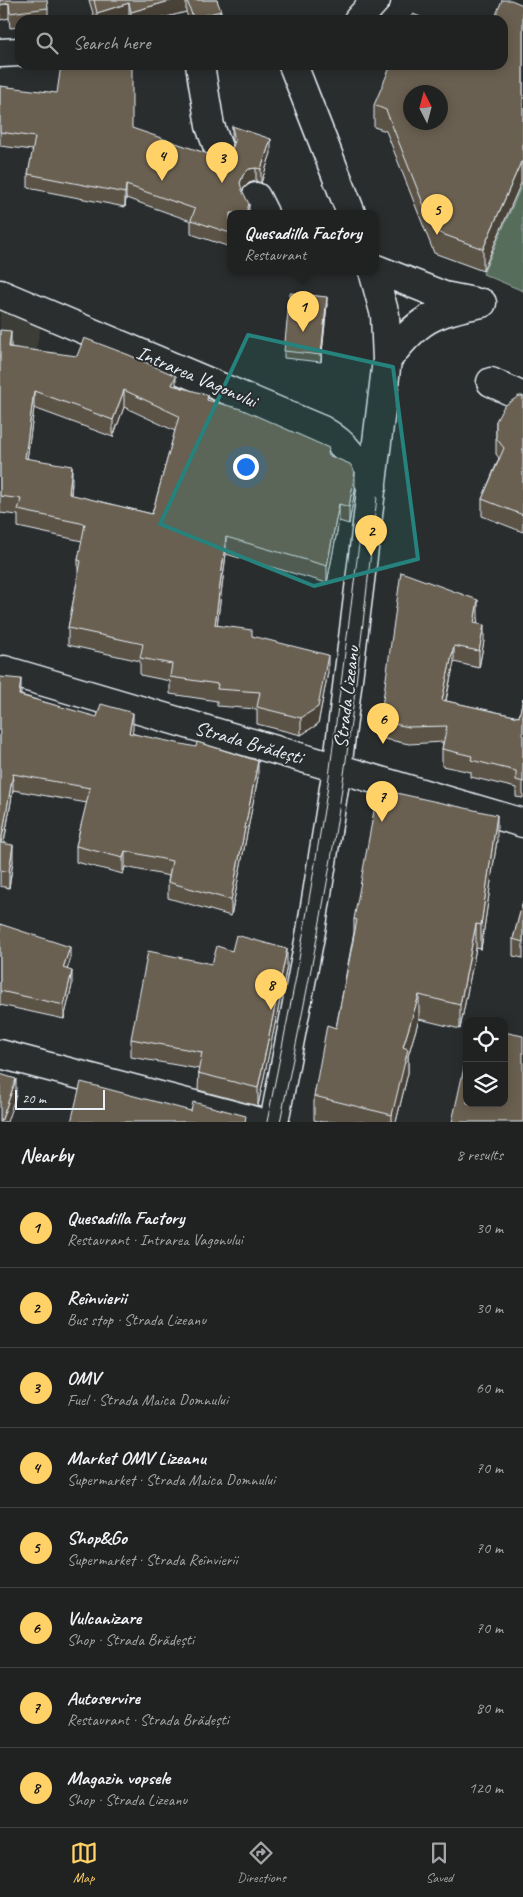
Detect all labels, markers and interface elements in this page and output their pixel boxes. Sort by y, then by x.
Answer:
search box [15,15,508,70]
icon: search [33,29,61,57]
text: Search here [73,31,150,55]
north arrow [403,85,448,130]
pin: 4 [146,140,178,181]
pin: 3 [206,142,238,183]
pin: 5 [421,194,453,235]
popup [227,210,379,275]
text: Quesadilla Factory [244,221,362,245]
text: Restaurant [244,245,306,265]
pin: 1 [287,291,319,332]
street label: Intrarea Vagonului [133,340,263,414]
your location [233,454,259,480]
pin: 2 [355,515,387,556]
street label: Strada Lizeanu [328,643,365,750]
pin: 6 [367,703,399,744]
street label: Strada Brădești [192,715,308,770]
pin: 7 [366,781,398,822]
pin: 8 [255,969,287,1010]
map controls [463,1017,508,1107]
button: locate [463,1017,508,1062]
button: layers [463,1062,508,1107]
scale bar [15,1087,105,1110]
text: 20 m [22,1090,46,1107]
text: Nearby [20,1142,73,1168]
text: 8 results [456,1145,503,1165]
text: Quesadilla Factory [67,1206,184,1230]
text: 1 [32,1218,40,1238]
text: 30 m [476,1218,503,1238]
text: Restaurant · Intrarea Vagonului [67,1230,243,1250]
text: Reînvierii [67,1286,126,1310]
text: 2 [32,1298,40,1318]
text: 30 m [476,1298,503,1318]
text: Bus stop · Strada Lizeanu [67,1310,206,1330]
text: OMV [67,1366,100,1390]
text: 3 [32,1378,40,1398]
text: 60 m [476,1378,503,1398]
text: Fuel · Strada Maica Domnului [67,1390,228,1410]
text: Market OMV Lizeanu [67,1446,206,1470]
text: 4 [32,1458,40,1478]
text: 70 m [476,1458,503,1478]
text: Supermarket · Strada Maica Domnului [67,1470,275,1490]
text: Shop&Go [67,1526,127,1550]
text: 5 [33,1538,39,1558]
text: 70 m [476,1538,503,1558]
text: Supermarket · Strada Reînvierii [67,1550,238,1570]
text: Vulcanizare [67,1606,141,1630]
text: 6 [32,1618,40,1638]
text: 70 m [476,1618,503,1638]
text: Shop · Strada Brădești [67,1630,194,1650]
text: Autoservire [67,1686,140,1710]
text: 7 [32,1698,40,1718]
text: 80 m [476,1698,503,1718]
text: Restaurant · Strada Brădești [67,1710,229,1730]
text: Magazin vopsele [67,1766,170,1790]
text: 8 [32,1778,40,1798]
text: 120 m [469,1778,503,1798]
text: Shop · Strada Lizeanu [67,1790,187,1810]
tab: Map [70,1839,98,1886]
tab: Directions [237,1839,286,1886]
tab: Saved [425,1839,453,1886]

